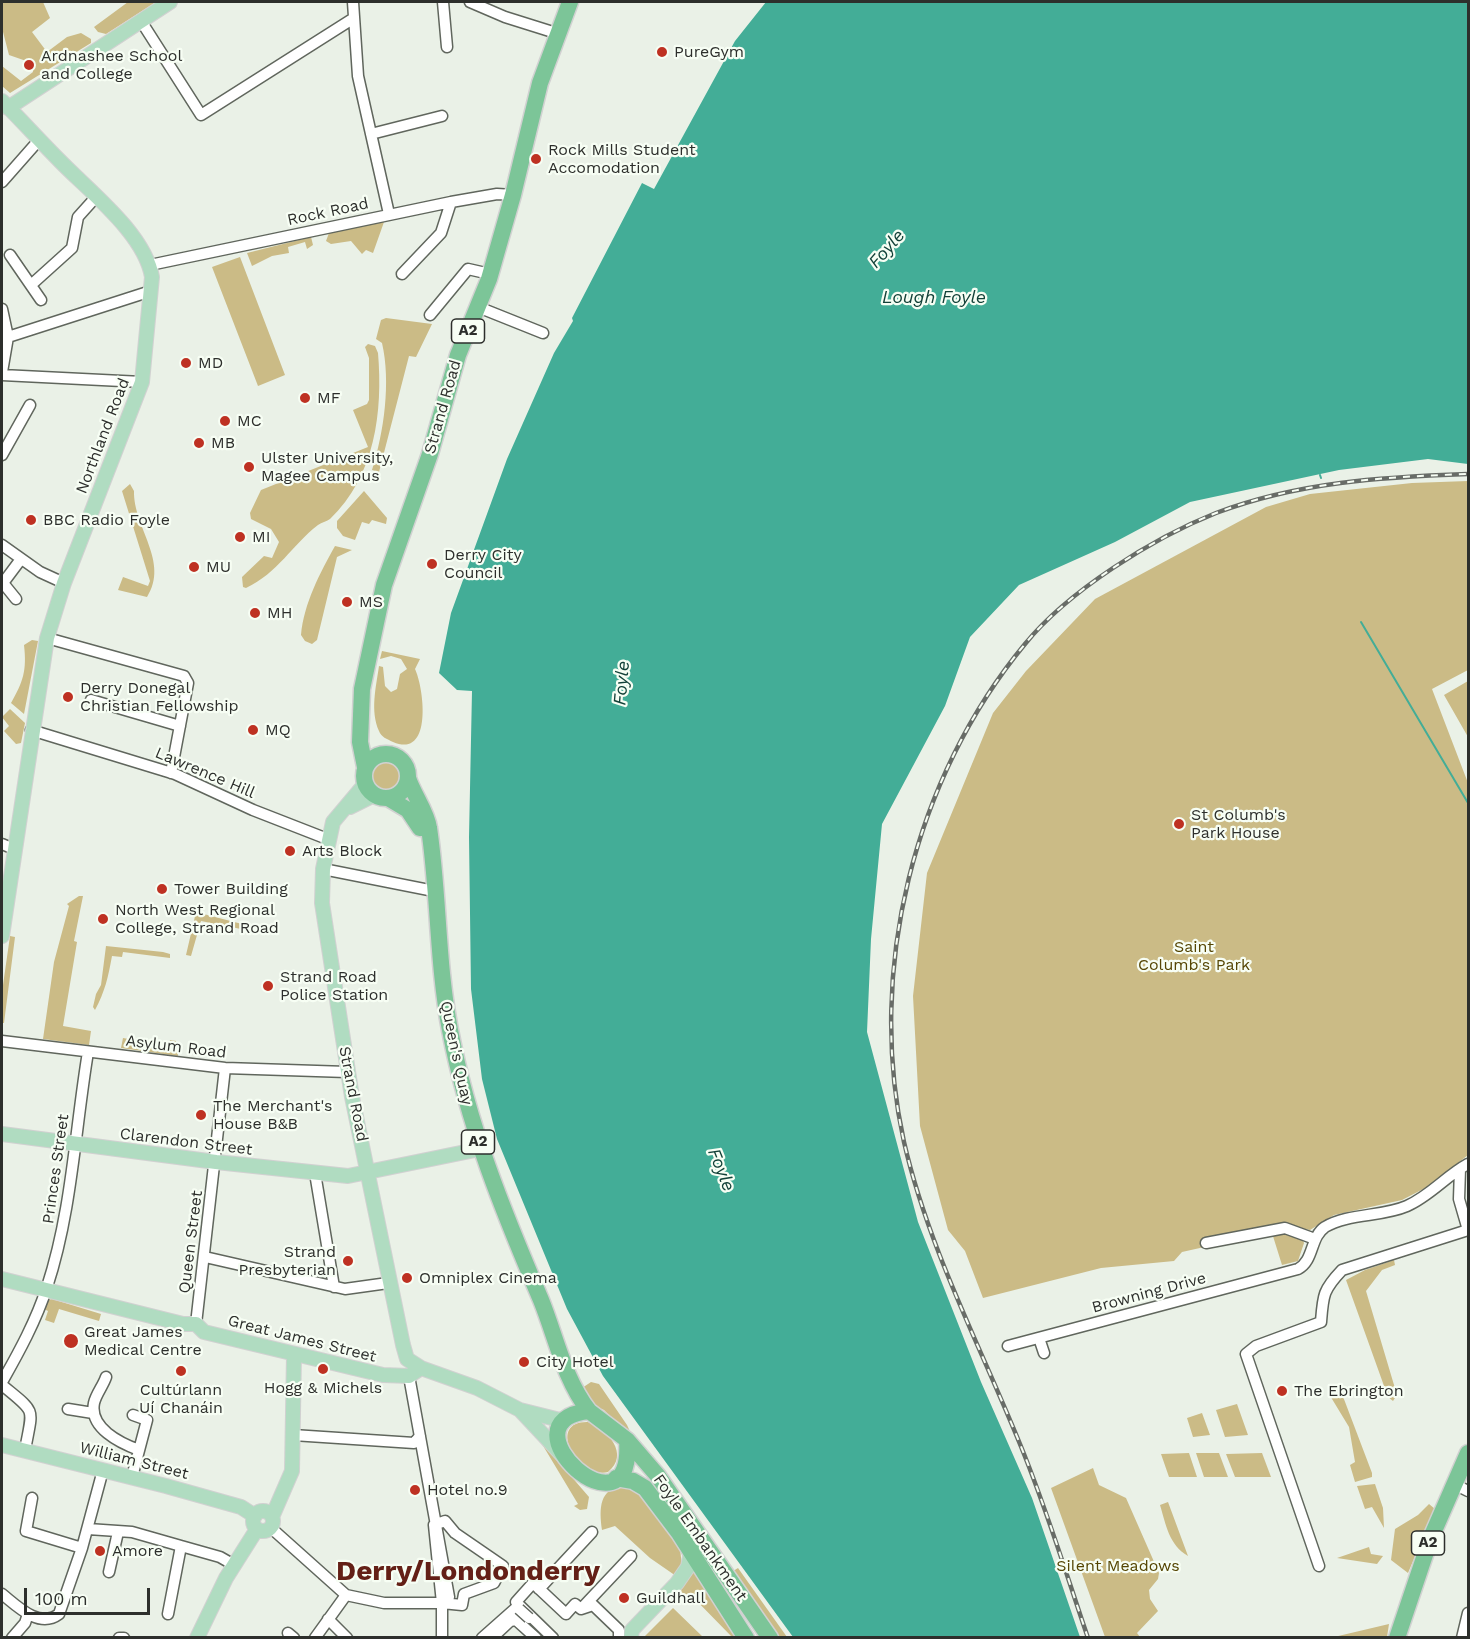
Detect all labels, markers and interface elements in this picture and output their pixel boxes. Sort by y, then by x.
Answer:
place label: PureGym [674,42,744,62]
marker: PureGym [655,45,669,59]
place label: Ardnashee School and College [41,46,182,84]
marker: Ardnashee School and College [22,58,36,72]
place label: Rock Mills Student Accomodation [548,140,696,178]
marker: Rock Mills Student Accomodation [529,152,543,166]
street label: Rock Road [286,194,370,230]
water label: Foyle [864,225,910,273]
water label: Lough Foyle [882,287,986,309]
road number: A2 [452,319,484,343]
place label: MD [198,353,223,373]
marker: MD [179,356,193,370]
street label: Strand Road [420,358,466,456]
street label: Northland Road [72,375,134,497]
place label: MF [317,388,340,408]
marker: MF [298,391,312,405]
place label: MC [237,411,262,431]
marker: MC [218,414,232,428]
place label: MB [211,433,235,453]
marker: MB [192,436,206,450]
place label: Ulster University, Magee Campus [261,448,393,486]
marker: Ulster University, Magee Campus [242,460,256,474]
place label: BBC Radio Foyle [43,510,170,530]
marker: BBC Radio Foyle [24,513,38,527]
place label: MI [252,527,270,547]
marker: MI [233,530,247,544]
place label: Derry City Council [444,545,522,583]
place label: MU [206,557,231,577]
marker: Derry City Council [425,557,439,571]
marker: MU [187,560,201,574]
place label: MS [359,592,383,612]
marker: MS [340,595,354,609]
place label: MH [267,603,292,623]
marker: MH [248,606,262,620]
water label: Foyle [609,660,635,706]
place label: Derry Donegal Christian Fellowship [80,678,239,716]
marker: Derry Donegal Christian Fellowship [61,690,75,704]
place label: MQ [265,720,291,740]
marker: MQ [246,723,260,737]
street label: Lawrence Hill [152,743,258,803]
place label: St Columb's Park House [1191,805,1286,843]
marker: St Columb's Park House [1172,817,1186,831]
place label: Arts Block [302,841,382,861]
marker: Arts Block [283,844,297,858]
place label: Tower Building [174,879,288,899]
marker: Tower Building [155,882,169,896]
place label: North West Regional College, Strand Road [115,900,279,938]
marker: North West Regional College, Strand Road [96,912,110,926]
park label: Saint Columb's Park [1138,937,1250,975]
place label: Strand Road Police Station [280,967,388,1005]
marker: Strand Road Police Station [261,979,275,993]
street label: Queen's Quay [436,999,476,1107]
street label: Asylum Road [125,1031,227,1063]
street label: Strand Road [334,1045,372,1143]
place label: The Merchant's House B&B [213,1096,332,1134]
marker: The Merchant's House B&B [194,1108,208,1122]
street label: Princes Street [39,1113,73,1225]
street label: Clarendon Street [119,1124,253,1160]
road number: A2 [462,1130,494,1154]
water label: Foyle [703,1145,739,1195]
street label: Queen Street [175,1189,207,1295]
place label: Strand Presbyterian [239,1242,336,1280]
marker: Strand Presbyterian [341,1254,355,1268]
place label: Omniplex Cinema [419,1268,557,1288]
street label: Browning Drive [1090,1269,1208,1317]
marker: Omniplex Cinema [400,1271,414,1285]
street label: Great James Street [226,1311,378,1367]
place label: Great James Medical Centre [84,1322,202,1360]
marker: Great James Medical Centre [62,1332,80,1350]
place label: City Hotel [536,1352,614,1372]
marker: City Hotel [517,1355,531,1369]
marker: Hogg & Michels [316,1362,330,1376]
marker: Cultúrlann Uí Chanáin [174,1364,188,1378]
place label: Hogg & Michels [264,1378,382,1398]
place label: Cultúrlann Uí Chanáin [139,1380,223,1418]
place label: The Ebrington [1294,1381,1404,1401]
marker: The Ebrington [1275,1384,1289,1398]
street label: William Street [78,1438,190,1484]
street label: Foyle Embankment [649,1471,751,1605]
place label: Hotel no.9 [427,1480,508,1500]
marker: Hotel no.9 [408,1483,422,1497]
road number: A2 [1412,1531,1444,1555]
place label: Amore [112,1541,163,1561]
marker: Amore [93,1544,107,1558]
district label: Derry/Londonderry [336,1555,600,1589]
park label: Silent Meadows [1056,1556,1180,1576]
scale bar [27,1576,153,1614]
text: 100 m [35,1588,88,1609]
place label: Guildhall [636,1588,705,1608]
marker: Guildhall [617,1591,631,1605]

